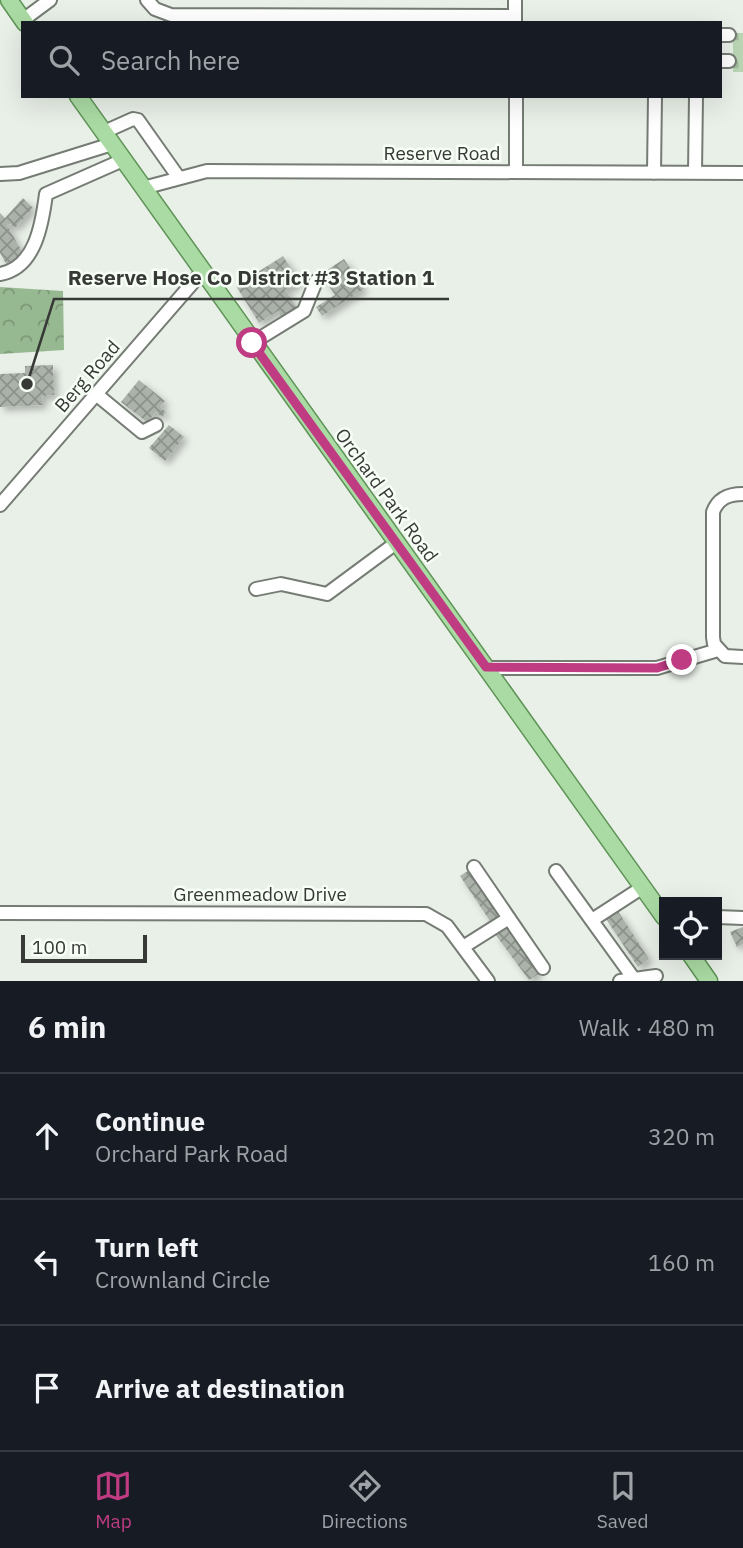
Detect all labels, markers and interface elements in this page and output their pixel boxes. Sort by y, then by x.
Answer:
search box [21,21,722,98]
icon: search [45,41,83,79]
text: Search here [101,43,240,77]
street label: Reserve Road [384,141,500,165]
callout: Reserve Hose Co District #3 Station 1 [54,257,449,299]
text: Reserve Hose Co District #3 Station 1 [68,263,435,291]
route start [236,327,267,358]
street label: Berg Road [49,335,125,417]
street label: Orchard Park Road [330,423,444,567]
route end [666,644,697,675]
street label: Greenmeadow Drive [173,882,347,906]
map controls [659,897,722,960]
button: locate [659,897,722,960]
scale bar [21,932,147,964]
text: 100 m [32,935,87,959]
text: 6 min [28,1007,106,1046]
text: Walk · 480 m [579,1012,715,1042]
text: Continue [95,1104,205,1138]
icon: ahead [28,1117,66,1155]
text: 320 m [648,1121,715,1151]
text: Orchard Park Road [95,1138,288,1168]
text: Turn left [95,1230,198,1264]
icon: left [28,1243,66,1281]
text: 160 m [648,1247,715,1277]
text: Crownland Circle [95,1264,270,1294]
icon: arrive [28,1369,66,1407]
text: Arrive at destination [95,1371,345,1405]
tab: Map [94,1467,132,1533]
tab: Directions [321,1467,408,1533]
tab: Saved [597,1467,649,1533]

